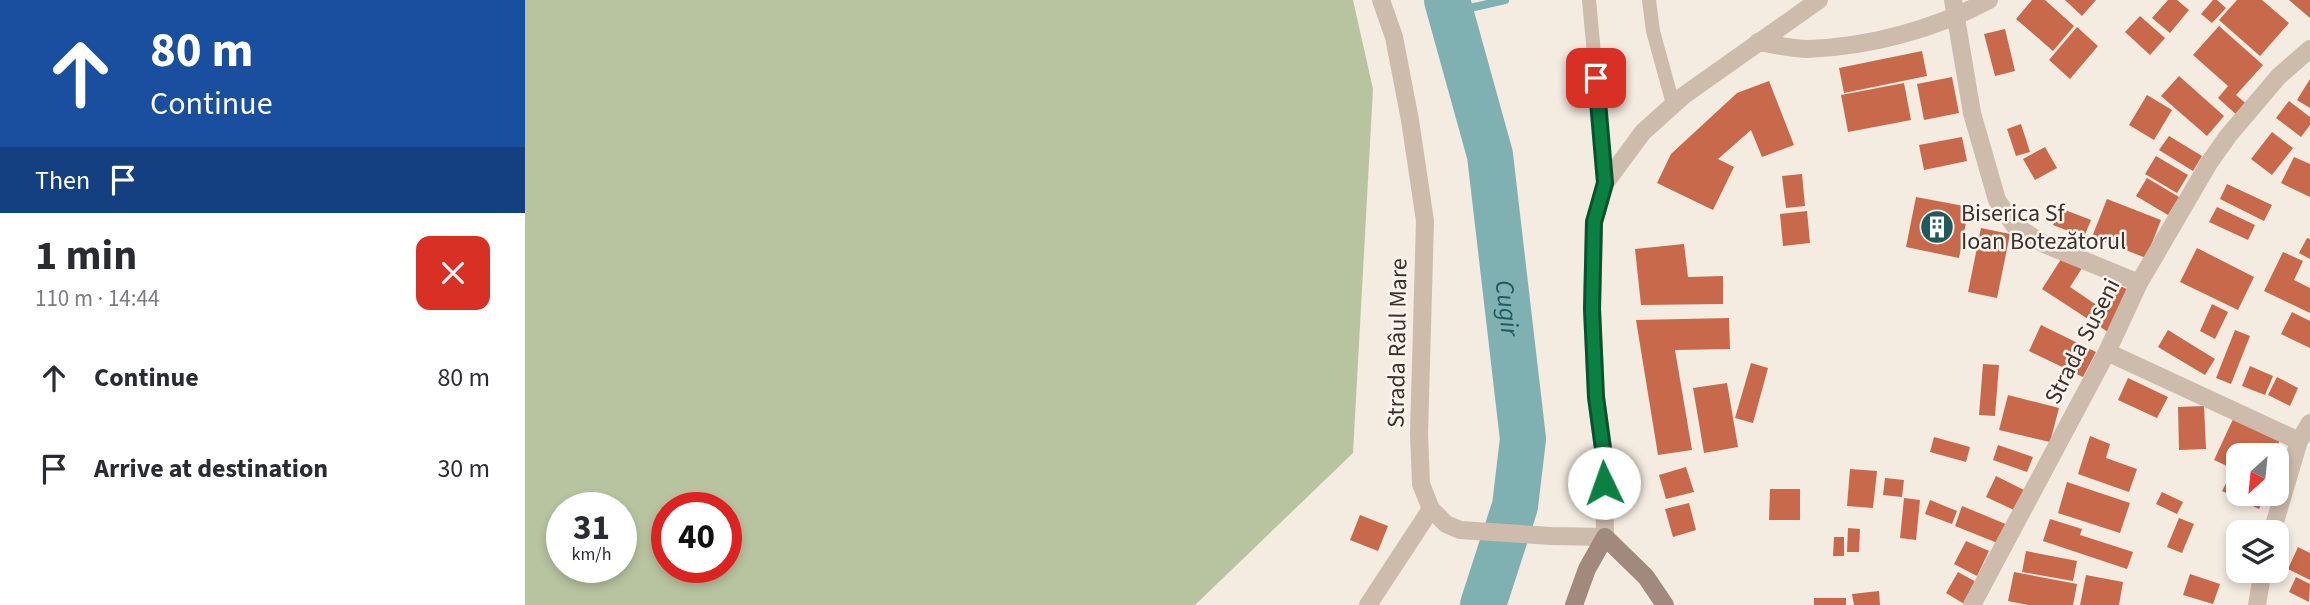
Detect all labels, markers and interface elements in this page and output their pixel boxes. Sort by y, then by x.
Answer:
text: 80 m [150,16,254,86]
icon: ahead [35,28,126,119]
pin [1566,48,1626,108]
icon: arrive [1577,59,1615,97]
text: Continue [150,81,273,127]
icon: arrive [104,161,142,199]
text: Then [35,162,90,199]
place label: Biserica Sf Ioan Botezătorul [1961,196,2126,259]
building icon: Biserica Sf Ioan Botezătorul [1918,208,1956,246]
text: 1 min [35,226,137,286]
button: close [416,236,490,310]
street label: Strada Râul Mare [1379,258,1416,428]
street label: Strada Suseni [2036,272,2129,410]
water label: Cugir [1486,278,1529,339]
text: 110 m · 14:44 [35,282,159,315]
icon: ahead [35,359,73,397]
text: Continue [94,359,199,396]
text: 80 m [437,359,490,396]
north arrow [2226,443,2289,506]
map controls [2226,443,2289,583]
position arrow [1567,446,1641,520]
icon: arrive [35,450,73,488]
text: Arrive at destination [94,450,328,487]
text: 30 m [437,450,490,487]
speed limit sign: 40 [651,492,742,583]
text: 31 [573,503,610,553]
button: layers [2226,520,2289,583]
text: km/h [572,542,611,567]

